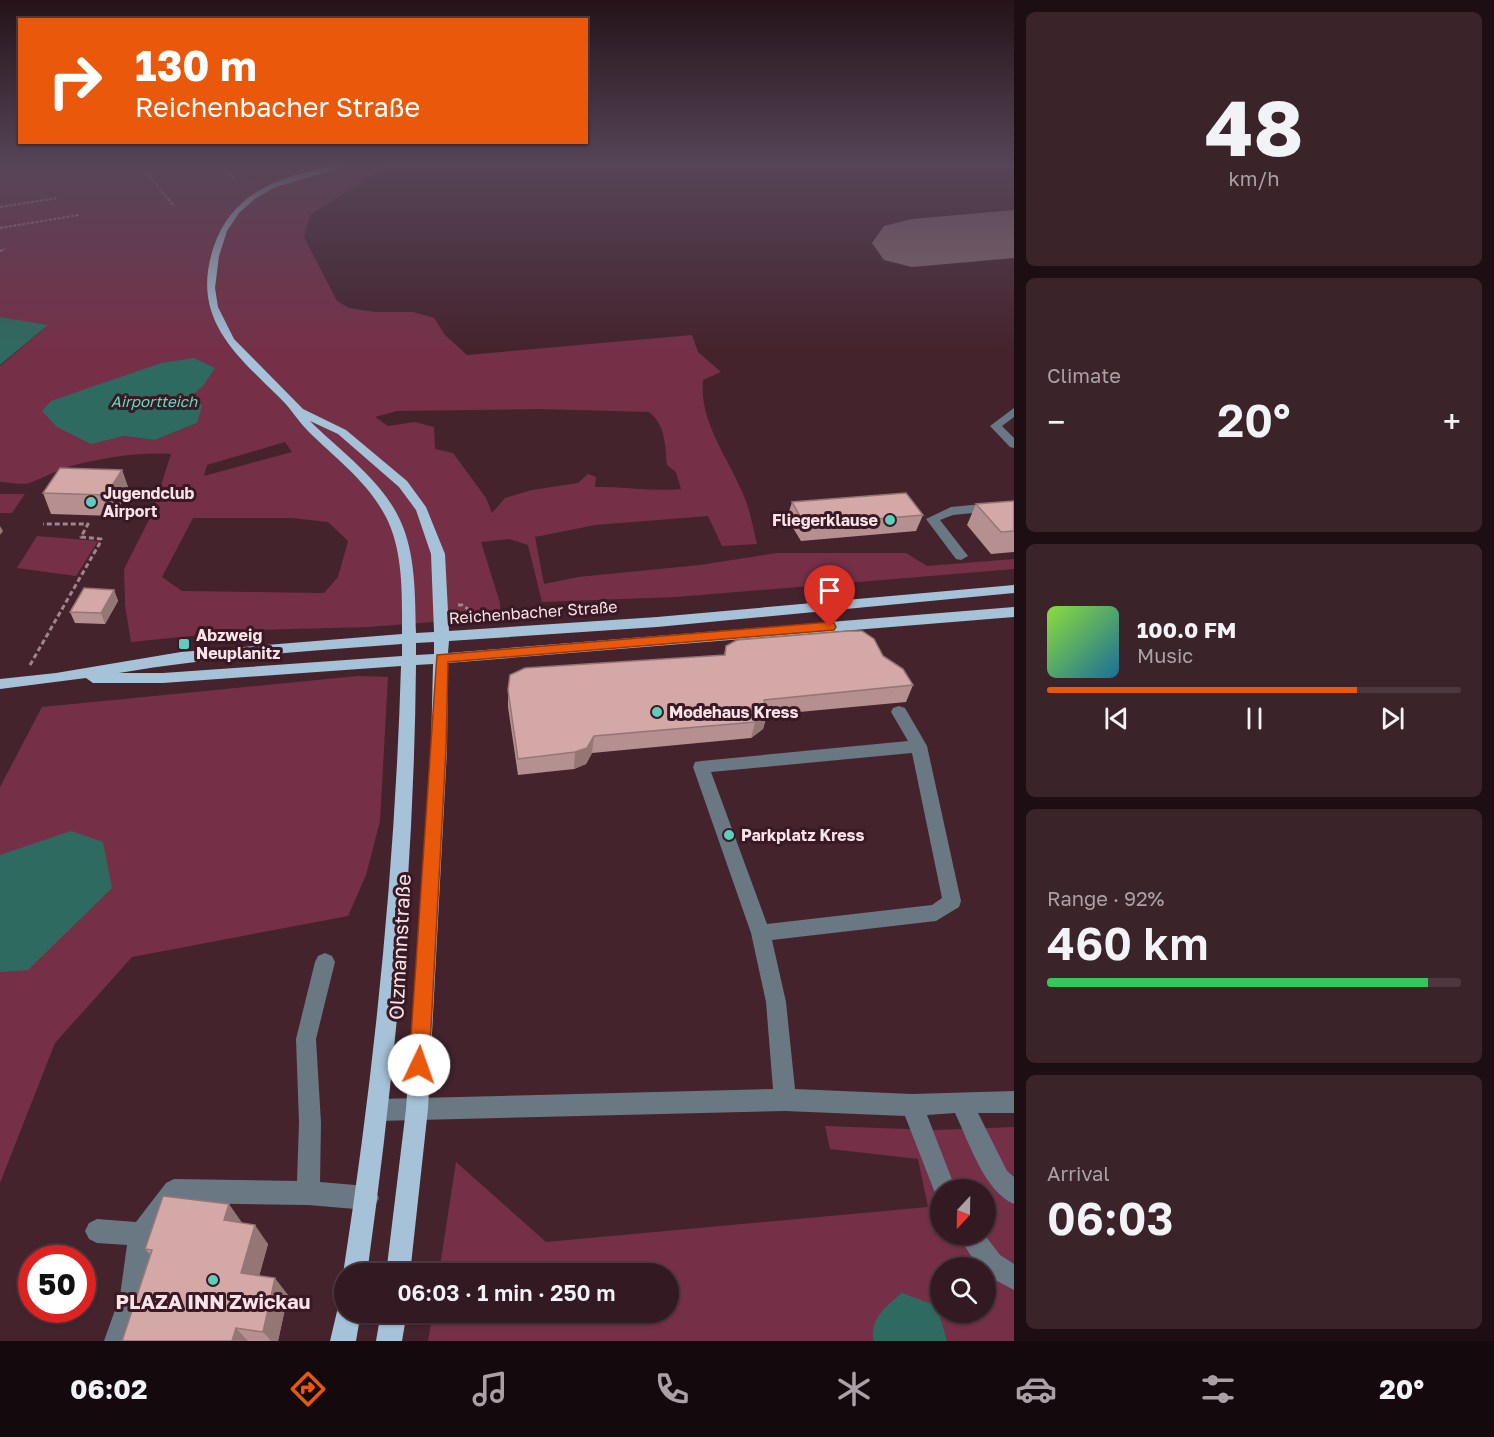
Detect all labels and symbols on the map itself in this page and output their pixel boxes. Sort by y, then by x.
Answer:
water label: Airportteich [111,392,198,410]
place label: Jugendclub Airport [103,483,195,521]
marker: Jugendclub Airport [84,495,98,509]
place label: Fliegerklause [772,510,878,530]
marker: Fliegerklause [883,513,897,527]
pin [804,565,855,627]
street label: Reichenbacher Straße [448,596,618,628]
place label: Abzweig Neuplanitz [196,625,280,663]
marker: Abzweig Neuplanitz [177,637,191,651]
place label: Modehaus Kress [669,702,799,722]
marker: Modehaus Kress [650,705,664,719]
place label: Parkplatz Kress [741,825,865,845]
marker: Parkplatz Kress [722,828,736,842]
street label: Olzmannstraße [383,873,415,1020]
position arrow [387,1033,451,1097]
north arrow [930,1179,996,1245]
speed limit sign: 50 [18,1245,96,1323]
marker: PLAZA INN Zwickau [206,1273,220,1287]
place label: PLAZA INN Zwickau [116,1289,310,1313]

